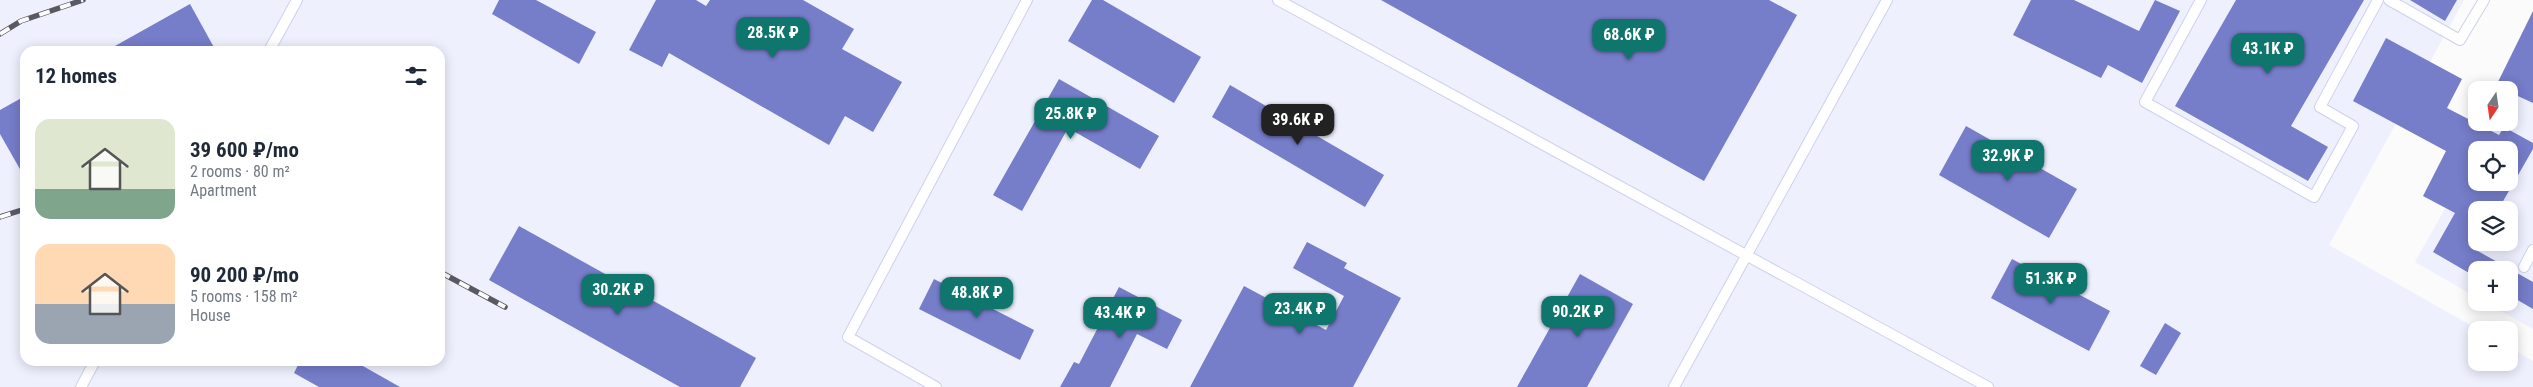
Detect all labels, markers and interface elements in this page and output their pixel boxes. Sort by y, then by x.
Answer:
pin: 28.5K ₽ [727,17,819,59]
pin: 68.6K ₽ [1583,18,1675,61]
text: 28.5K ₽ [747,23,799,42]
text: 68.6K ₽ [1603,25,1655,44]
pin: 43.1K ₽ [2222,32,2314,75]
text: 43.1K ₽ [2242,39,2294,58]
icon: filters [402,62,430,90]
text: 12 homes [35,64,117,88]
north arrow [2468,81,2518,131]
map controls [2468,81,2518,371]
pin: 25.8K ₽ [1025,98,1117,140]
text: 25.8K ₽ [1045,104,1097,123]
pin: 39.6K ₽ [1252,104,1344,146]
text: 39.6K ₽ [1272,110,1324,129]
text: 39 600 ₽/mo [190,138,299,162]
icon: home [75,139,135,199]
pin: 32.9K ₽ [1962,140,2054,182]
button: locate [2468,141,2518,191]
text: 32.9K ₽ [1982,146,2034,165]
text: 2 rooms · 80 m² [190,162,290,181]
text: Apartment [190,181,257,200]
button: layers [2468,201,2518,251]
button: + [2468,261,2518,311]
pin: 51.3K ₽ [2005,262,2097,305]
text: 90 200 ₽/mo [190,263,299,287]
icon: home [75,264,135,324]
text: 51.3K ₽ [2025,269,2077,288]
pin: 30.2K ₽ [572,274,664,316]
pin: 48.8K ₽ [931,276,1023,319]
text: 30.2K ₽ [592,280,644,299]
text: 48.8K ₽ [951,283,1003,302]
text: 5 rooms · 158 m² [190,287,298,306]
pin: 23.4K ₽ [1254,292,1346,335]
pin: 43.4K ₽ [1074,296,1166,339]
pin: 90.2K ₽ [1532,296,1624,338]
text: 23.4K ₽ [1274,299,1326,318]
text: 90.2K ₽ [1552,302,1604,321]
text: 43.4K ₽ [1094,303,1146,322]
text: House [190,306,230,325]
button: − [2468,321,2518,371]

